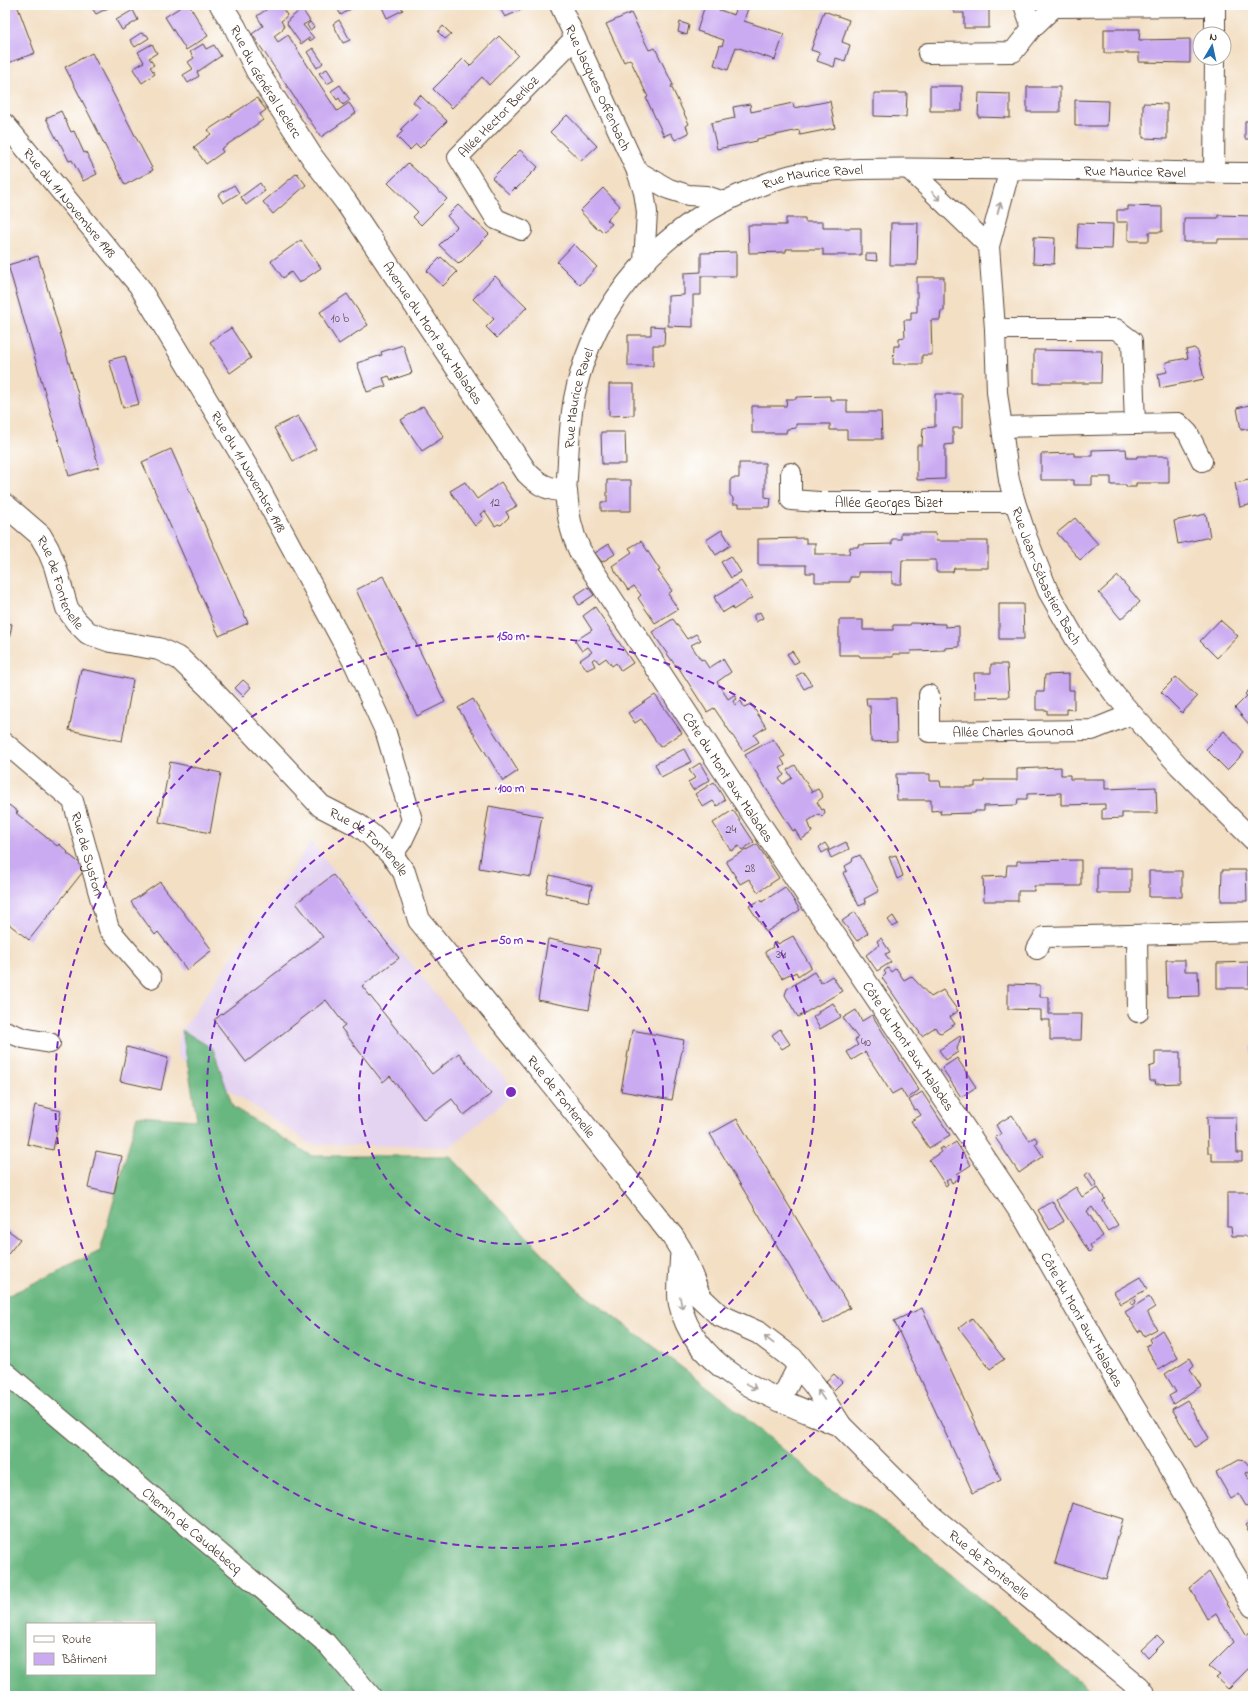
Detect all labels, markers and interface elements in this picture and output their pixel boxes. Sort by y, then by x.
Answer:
street label: Rue du Général Leclerc [224,22,307,144]
street label: Rue Jacques Offenbach [559,22,635,155]
north arrow [1192,26,1232,66]
text: N [1208,29,1218,46]
street label: Allée Hector Berlioz [454,71,545,163]
street label: Rue du 11 Novembre 1918 [17,144,121,263]
street label: Rue Maurice Ravel [759,160,863,196]
street label: Rue Maurice Ravel [1084,161,1186,184]
one-way arrow [931,192,941,201]
one-way arrow [996,202,1004,215]
street label: Avenue du Mont aux Malades [377,258,488,409]
house number: 10 b [331,310,350,328]
street label: Rue Maurice Ravel [560,345,600,449]
street label: Rue du 11 Novembre 1918 [205,408,291,537]
street label: Allée Georges Bizet [835,493,943,515]
house number: 12 [490,494,500,512]
street label: Rue Jean-Sébastien Bach [1005,504,1086,649]
street label: Rue de Fontenelle [30,532,89,636]
text: 150 m [497,628,526,646]
street label: Côte du Mont aux Malades [676,708,778,847]
street label: Allée Charles Gounod [952,721,1074,744]
text: 100 m [498,780,525,798]
street label: Rue de Fontenelle [325,803,414,879]
street label: Rue de Syston [65,810,108,898]
house number: 24 [726,821,737,839]
house number: 28 [745,860,756,878]
text: 50 m [499,932,524,950]
house number: 34 [776,946,786,964]
street label: Côte du Mont aux Malades [856,978,959,1116]
house number: 40 [861,1034,871,1052]
street label: Rue de Fontenelle [521,1051,600,1144]
centre of rings [504,1085,518,1099]
street label: Côte du Mont aux Malades [1034,1249,1128,1392]
one-way arrow [677,1296,685,1309]
one-way arrow [763,1336,774,1345]
one-way arrow [745,1383,757,1390]
one-way arrow [816,1389,824,1401]
street label: Chemin de Caudebecq [137,1483,246,1580]
street label: Rue de Fontenelle [943,1526,1035,1606]
legend [26,1623,156,1675]
text: Route [62,1631,92,1649]
text: Bâtiment [61,1651,107,1669]

